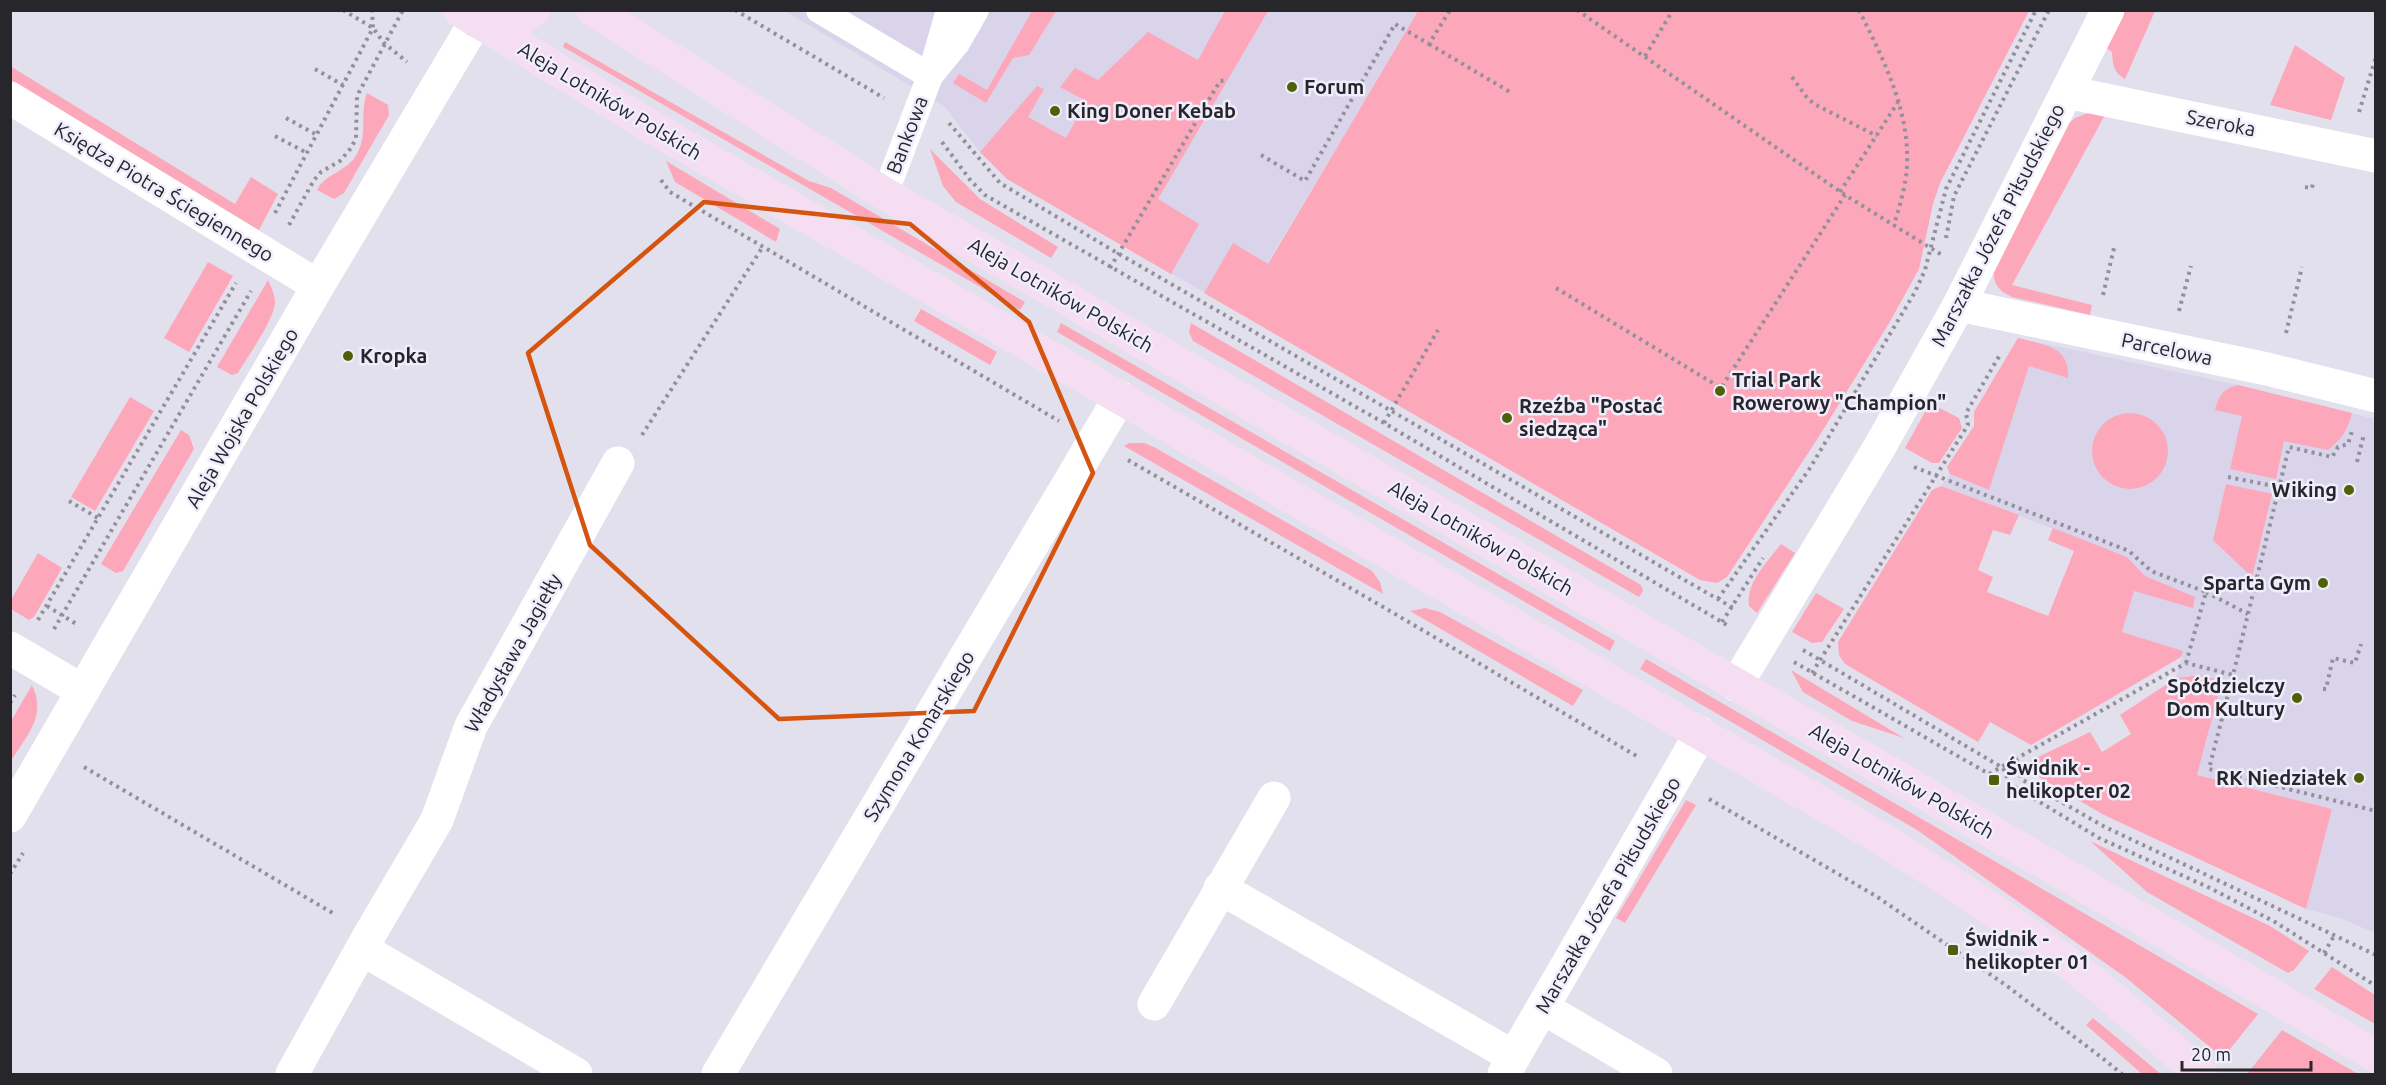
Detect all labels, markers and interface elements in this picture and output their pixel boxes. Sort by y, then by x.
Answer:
street label: Aleja Lotników Polskich [515,37,706,164]
place label: Forum [1304,75,1364,98]
marker: Forum [1285,80,1299,94]
street label: Bankowa [881,93,932,177]
place label: King Doner Kebab [1067,99,1236,122]
street label: Marszałka Józefa Piłsudskiego [1926,100,2069,350]
marker: King Doner Kebab [1048,104,1062,118]
street label: Szeroka [2184,105,2258,140]
street label: Księdza Piotra Ściegiennego [50,117,278,266]
street label: Aleja Lotników Polskich [965,232,1158,357]
street label: Aleja Wojska Polskiego [181,324,303,512]
street label: Parcelowa [2119,328,2215,369]
place label: Kropka [360,344,427,367]
marker: Kropka [341,349,355,363]
place label: Trial Park Rowerowy "Champion" [1732,368,1946,414]
marker: Trial Park Rowerowy "Champion" [1713,384,1727,398]
place label: Rzeźba "Postać siedząca" [1519,394,1663,440]
marker: Rzeźba "Postać siedząca" [1500,411,1514,425]
street label: Aleja Lotników Polskich [1385,475,1578,600]
place label: Wiking [2272,478,2337,501]
marker: Wiking [2342,483,2356,497]
street label: Władysława Jagiełły [459,569,566,736]
place label: Sparta Gym [2203,571,2311,594]
marker: Sparta Gym [2316,576,2330,590]
street label: Szymona Konarskiego [858,646,979,825]
place label: Spółdzielczy Dom Kultury [2166,674,2285,720]
marker: Spółdzielczy Dom Kultury [2290,691,2304,705]
street label: Aleja Lotników Polskich [1806,718,1999,843]
place label: Świdnik - helikopter 02 [2006,755,2131,802]
place label: RK Niedziałek [2216,766,2347,789]
marker: RK Niedziałek [2352,771,2366,785]
street label: Marszałka Józefa Piłsudskiego [1530,772,1685,1017]
marker: Świdnik - helikopter 02 [1987,773,2001,787]
place label: Świdnik - helikopter 01 [1965,926,2090,973]
marker: Świdnik - helikopter 01 [1946,943,1960,957]
scale bar [2182,1034,2311,1072]
text: 20 m [2191,1044,2231,1064]

